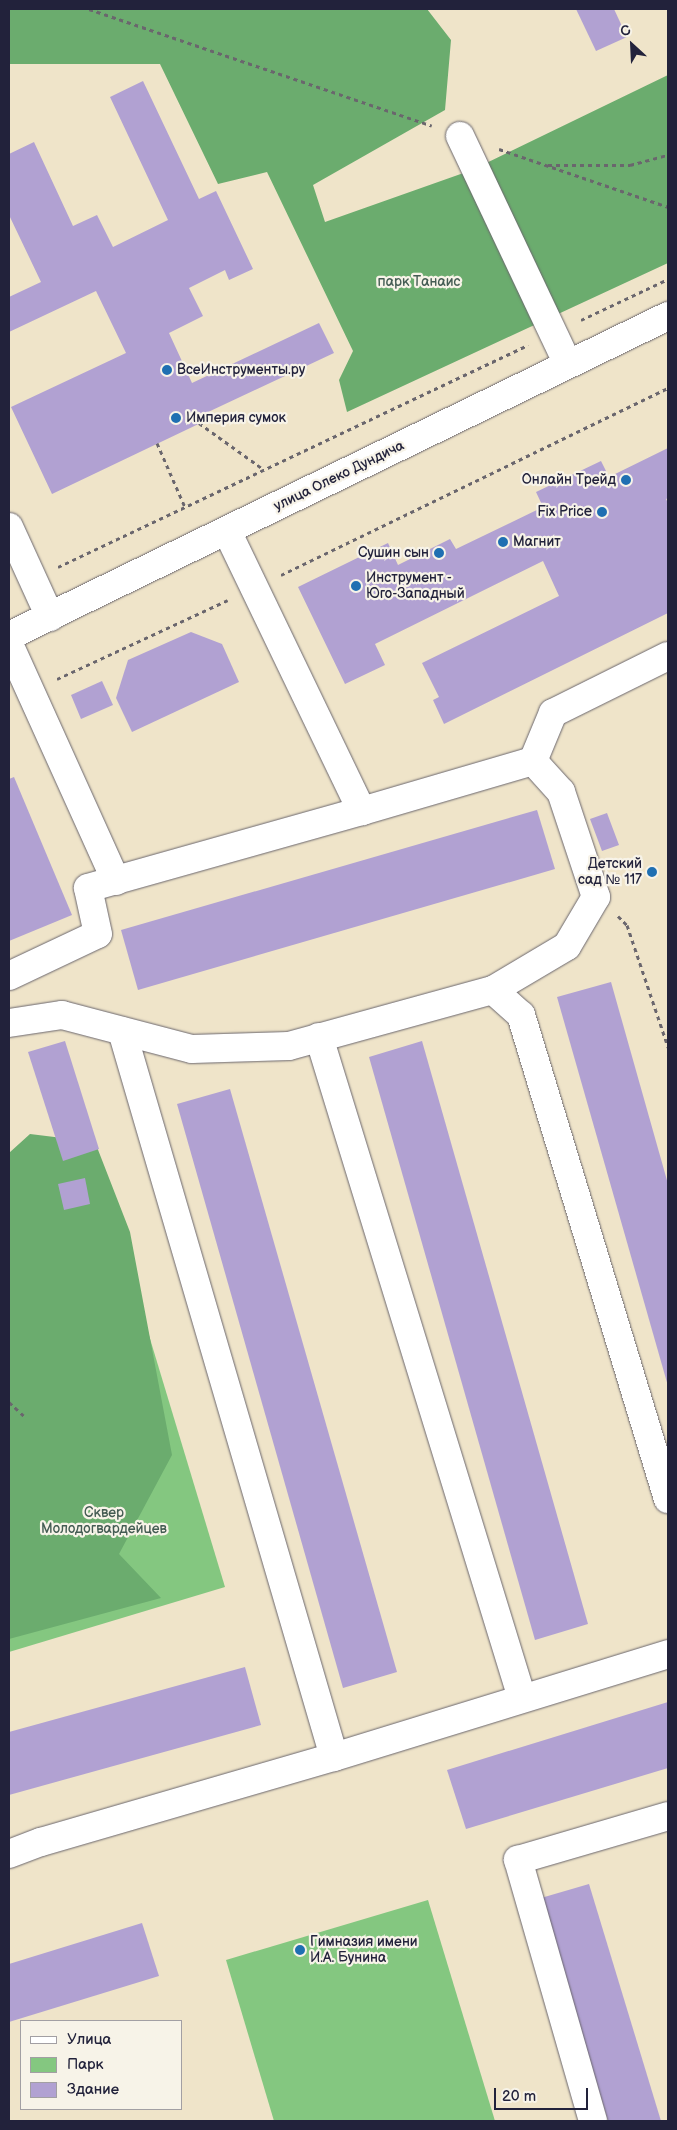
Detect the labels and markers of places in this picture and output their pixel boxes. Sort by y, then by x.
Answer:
place label: ВсеИнструменты.ру [177,362,305,378]
marker: ВсеИнструменты.ру [161,364,173,376]
place label: Империя сумок [186,410,286,426]
marker: Империя сумок [170,412,182,424]
place label: Онлайн Трейд [522,472,616,488]
marker: Онлайн Трейд [620,474,632,486]
place label: Fix Price [537,504,592,520]
marker: Fix Price [596,506,608,518]
place label: Магнит [513,534,561,550]
marker: Магнит [497,536,509,548]
place label: Сушин сын [358,545,429,561]
marker: Сушин сын [433,547,445,559]
place label: Инструмент - Юго-Западный [366,570,465,602]
marker: Инструмент - Юго-Западный [350,580,362,592]
place label: Детский сад № 117 [578,856,642,889]
marker: Детский сад № 117 [646,866,658,878]
place label: Гимназия имени И.А. Бунина [310,1934,418,1966]
marker: Гимназия имени И.А. Бунина [294,1944,306,1956]

